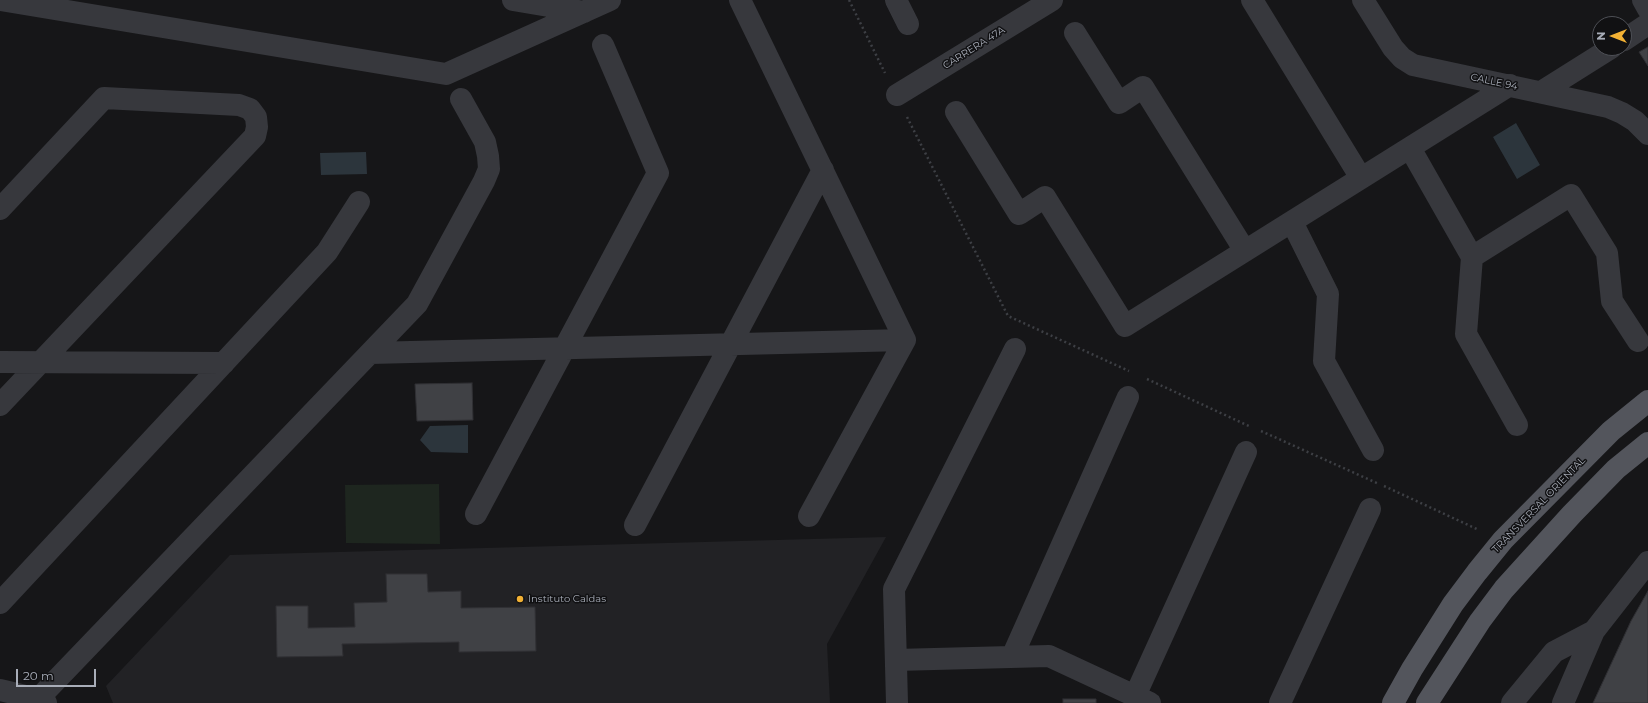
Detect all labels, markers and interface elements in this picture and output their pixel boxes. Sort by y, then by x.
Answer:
north arrow [1592,16,1632,56]
street label: CARRERA 47A [941,24,1007,72]
text: N [1594,32,1608,40]
street label: CALLE 94 [1469,71,1519,93]
street label: TRANSVERSAL ORIENTAL [1490,454,1588,556]
place label: Instituto Caldas [528,593,606,605]
marker: Instituto Caldas [515,594,525,604]
scale bar [18,661,98,687]
text: 20 m [23,668,54,683]

